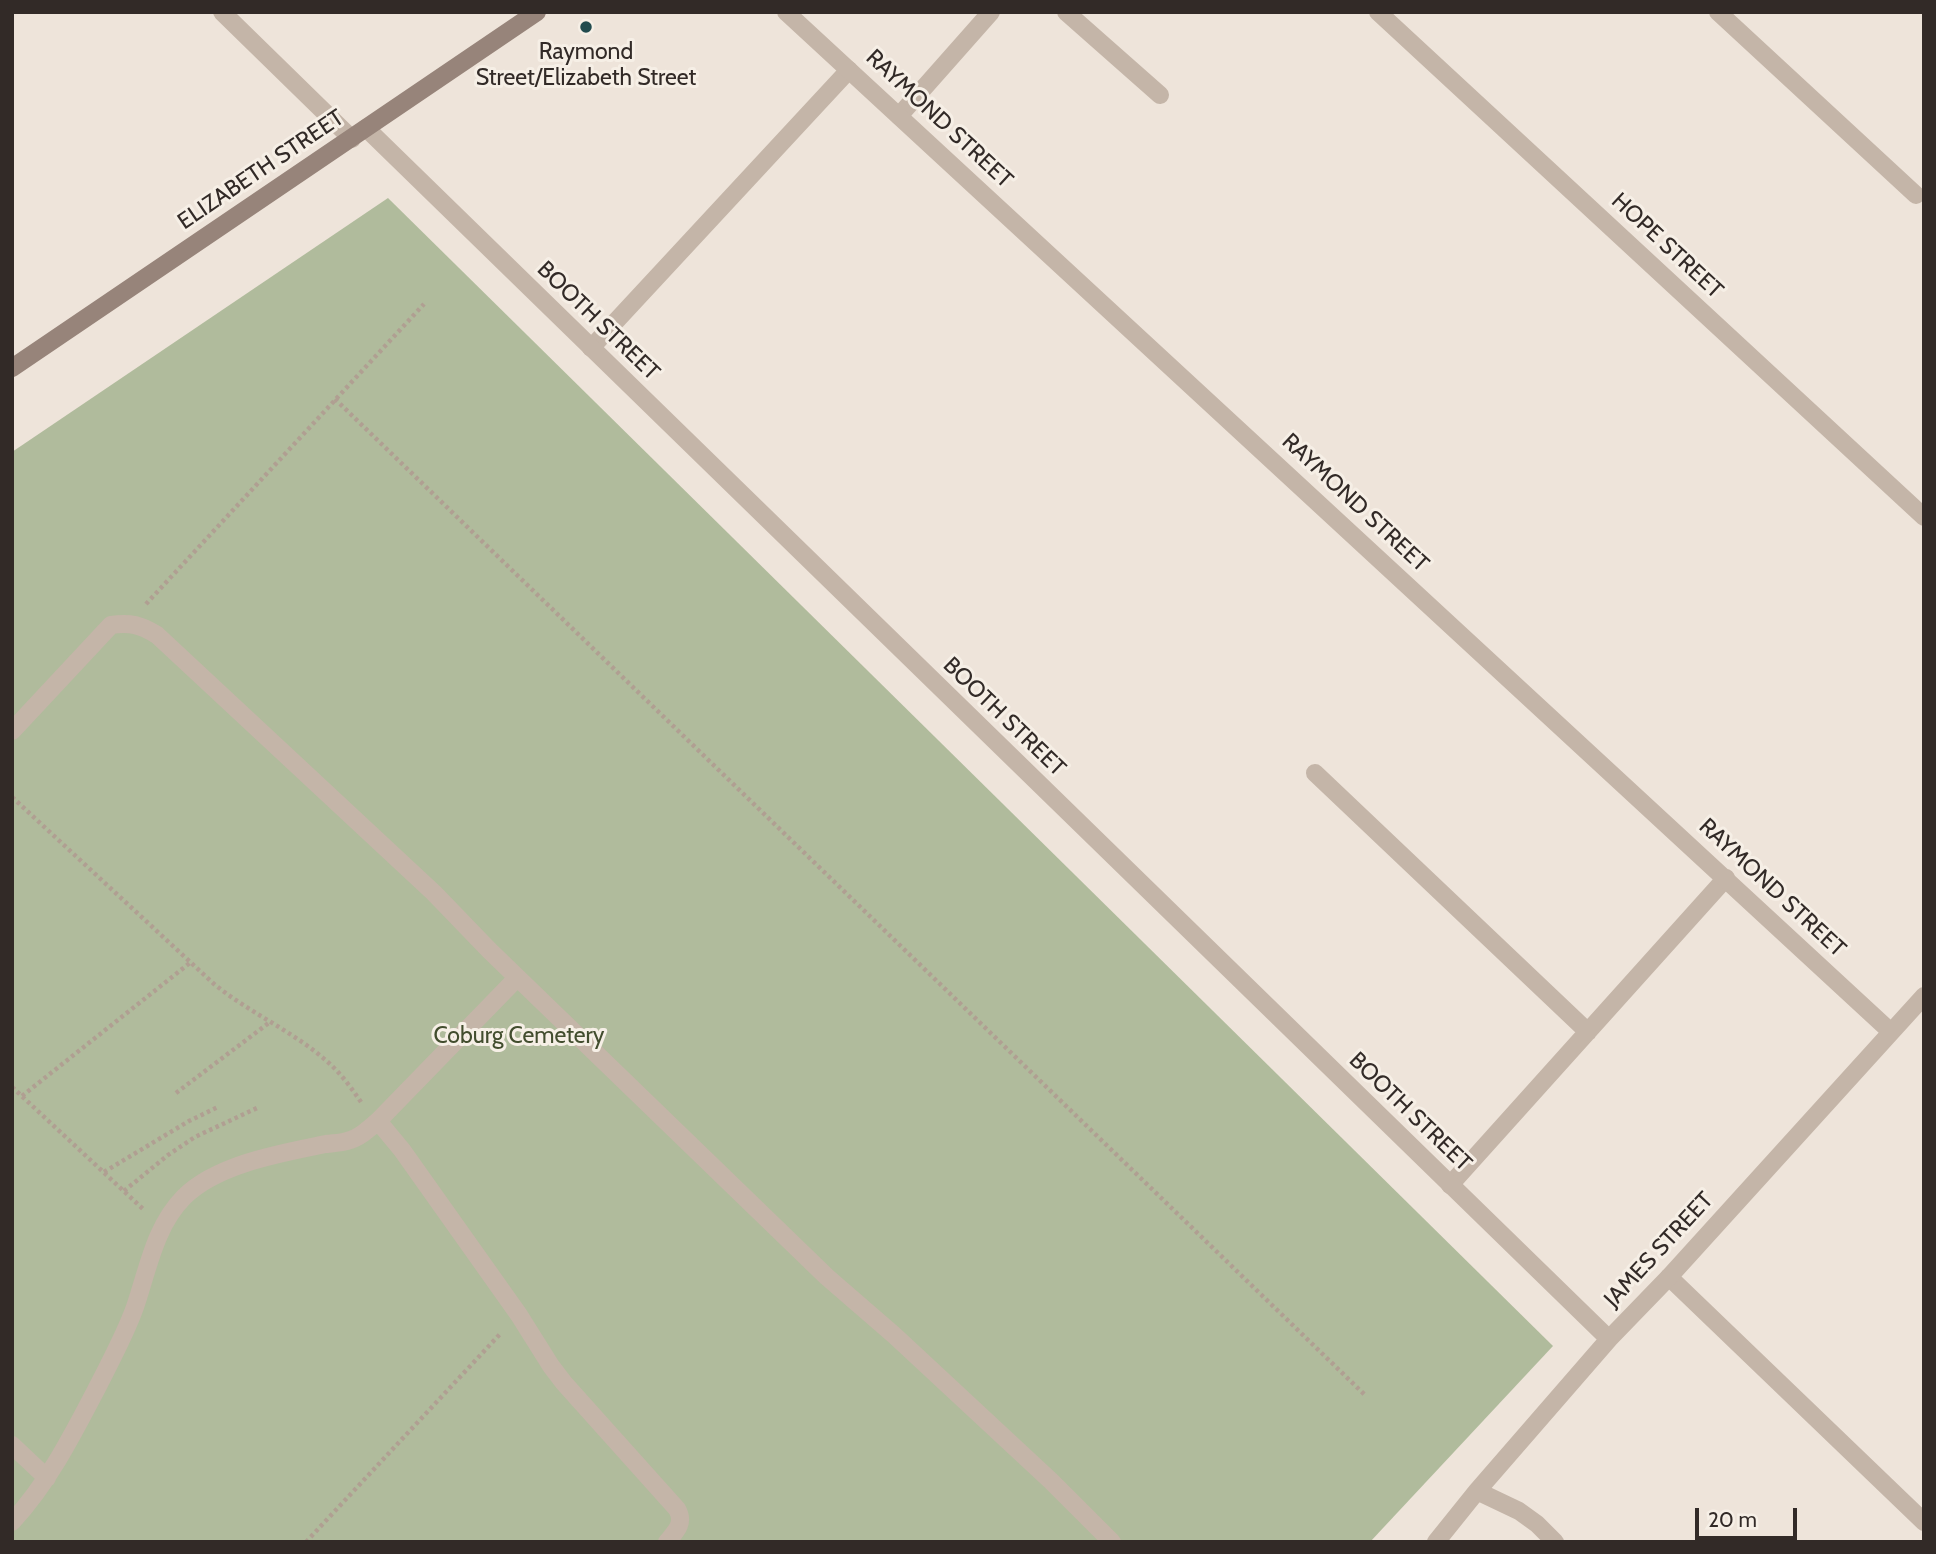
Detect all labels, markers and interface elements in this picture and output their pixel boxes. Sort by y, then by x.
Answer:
marker: Raymond Street/Elizabeth Street [578,19,594,35]
place label: Raymond Street/Elizabeth Street [476,38,696,92]
street label: RAYMOND STREET [860,44,1018,194]
street label: ELIZABETH STREET [173,104,349,236]
street label: HOPE STREET [1606,187,1728,305]
street label: BOOTH STREET [531,256,665,386]
street label: RAYMOND STREET [1276,428,1434,578]
street label: BOOTH STREET [937,652,1071,782]
street label: RAYMOND STREET [1693,813,1851,963]
park label: Coburg Cemetery [434,1022,604,1050]
street label: BOOTH STREET [1343,1047,1477,1177]
street label: JAMES STREET [1599,1187,1719,1313]
scale bar [1698,1494,1800,1538]
text: 20 m [1708,1507,1757,1532]

